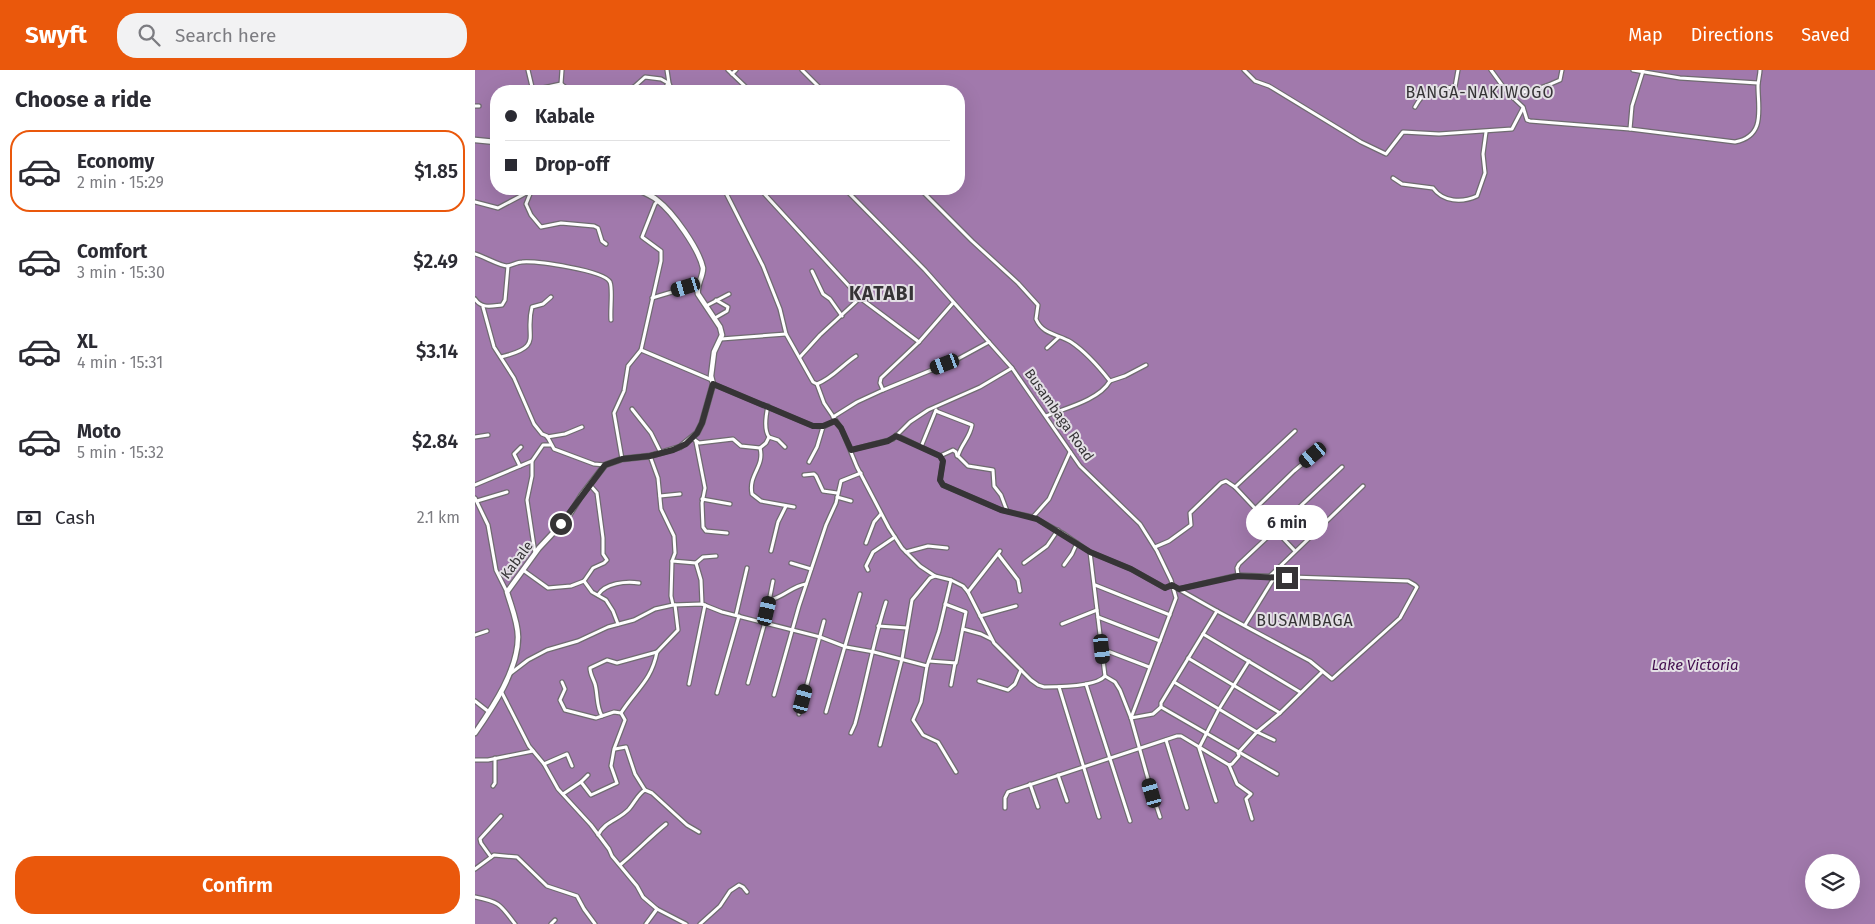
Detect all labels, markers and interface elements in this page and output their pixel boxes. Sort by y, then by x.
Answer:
search box [117,13,467,58]
text: Swyft [25,21,87,49]
icon: search [135,21,163,49]
text: Search here [175,24,276,47]
text: Map [1628,24,1663,46]
text: Directions [1691,24,1773,46]
text: Saved [1801,24,1850,46]
district label: BANGA-NAKIWOGO [1406,83,1555,102]
text: Choose a ride [15,86,151,113]
text: Kabale [535,105,595,128]
icon: car [17,149,62,194]
text: Economy [77,150,154,173]
text: Drop-off [535,153,609,176]
text: $1.85 [414,160,458,183]
text: 2 min · 15:29 [77,173,164,192]
icon: car [17,239,62,284]
text: Comfort [77,240,147,263]
text: $2.49 [413,250,458,273]
text: 3 min · 15:30 [77,263,165,282]
car [669,275,702,299]
district label: KATABI [849,282,915,305]
icon: car [17,329,62,374]
text: XL [77,330,98,353]
text: $3.14 [416,340,458,363]
car [928,352,961,376]
text: 4 min · 15:31 [77,353,163,372]
street label: Busambaga Road [1021,366,1097,464]
icon: car [17,419,62,464]
text: Moto [77,420,121,443]
text: $2.84 [412,430,458,453]
car [1296,440,1329,470]
text: 5 min · 15:32 [77,443,164,462]
icon: cash [15,504,43,532]
text: Cash [55,506,96,529]
callout: 6 min [1246,506,1328,540]
text: 2.1 km [417,508,460,527]
route start [550,513,572,535]
text: 6 min [1267,513,1307,532]
street label: Kabale [497,538,537,582]
route end [1276,567,1298,589]
car [756,595,777,627]
district label: BUSAMBAGA [1256,611,1354,630]
car [1092,633,1111,665]
water label: Lake Victoria [1651,656,1739,674]
car [791,683,814,715]
car [1140,777,1163,809]
map controls [1805,854,1860,909]
button: layers [1805,854,1860,909]
button: Confirm [15,856,460,914]

